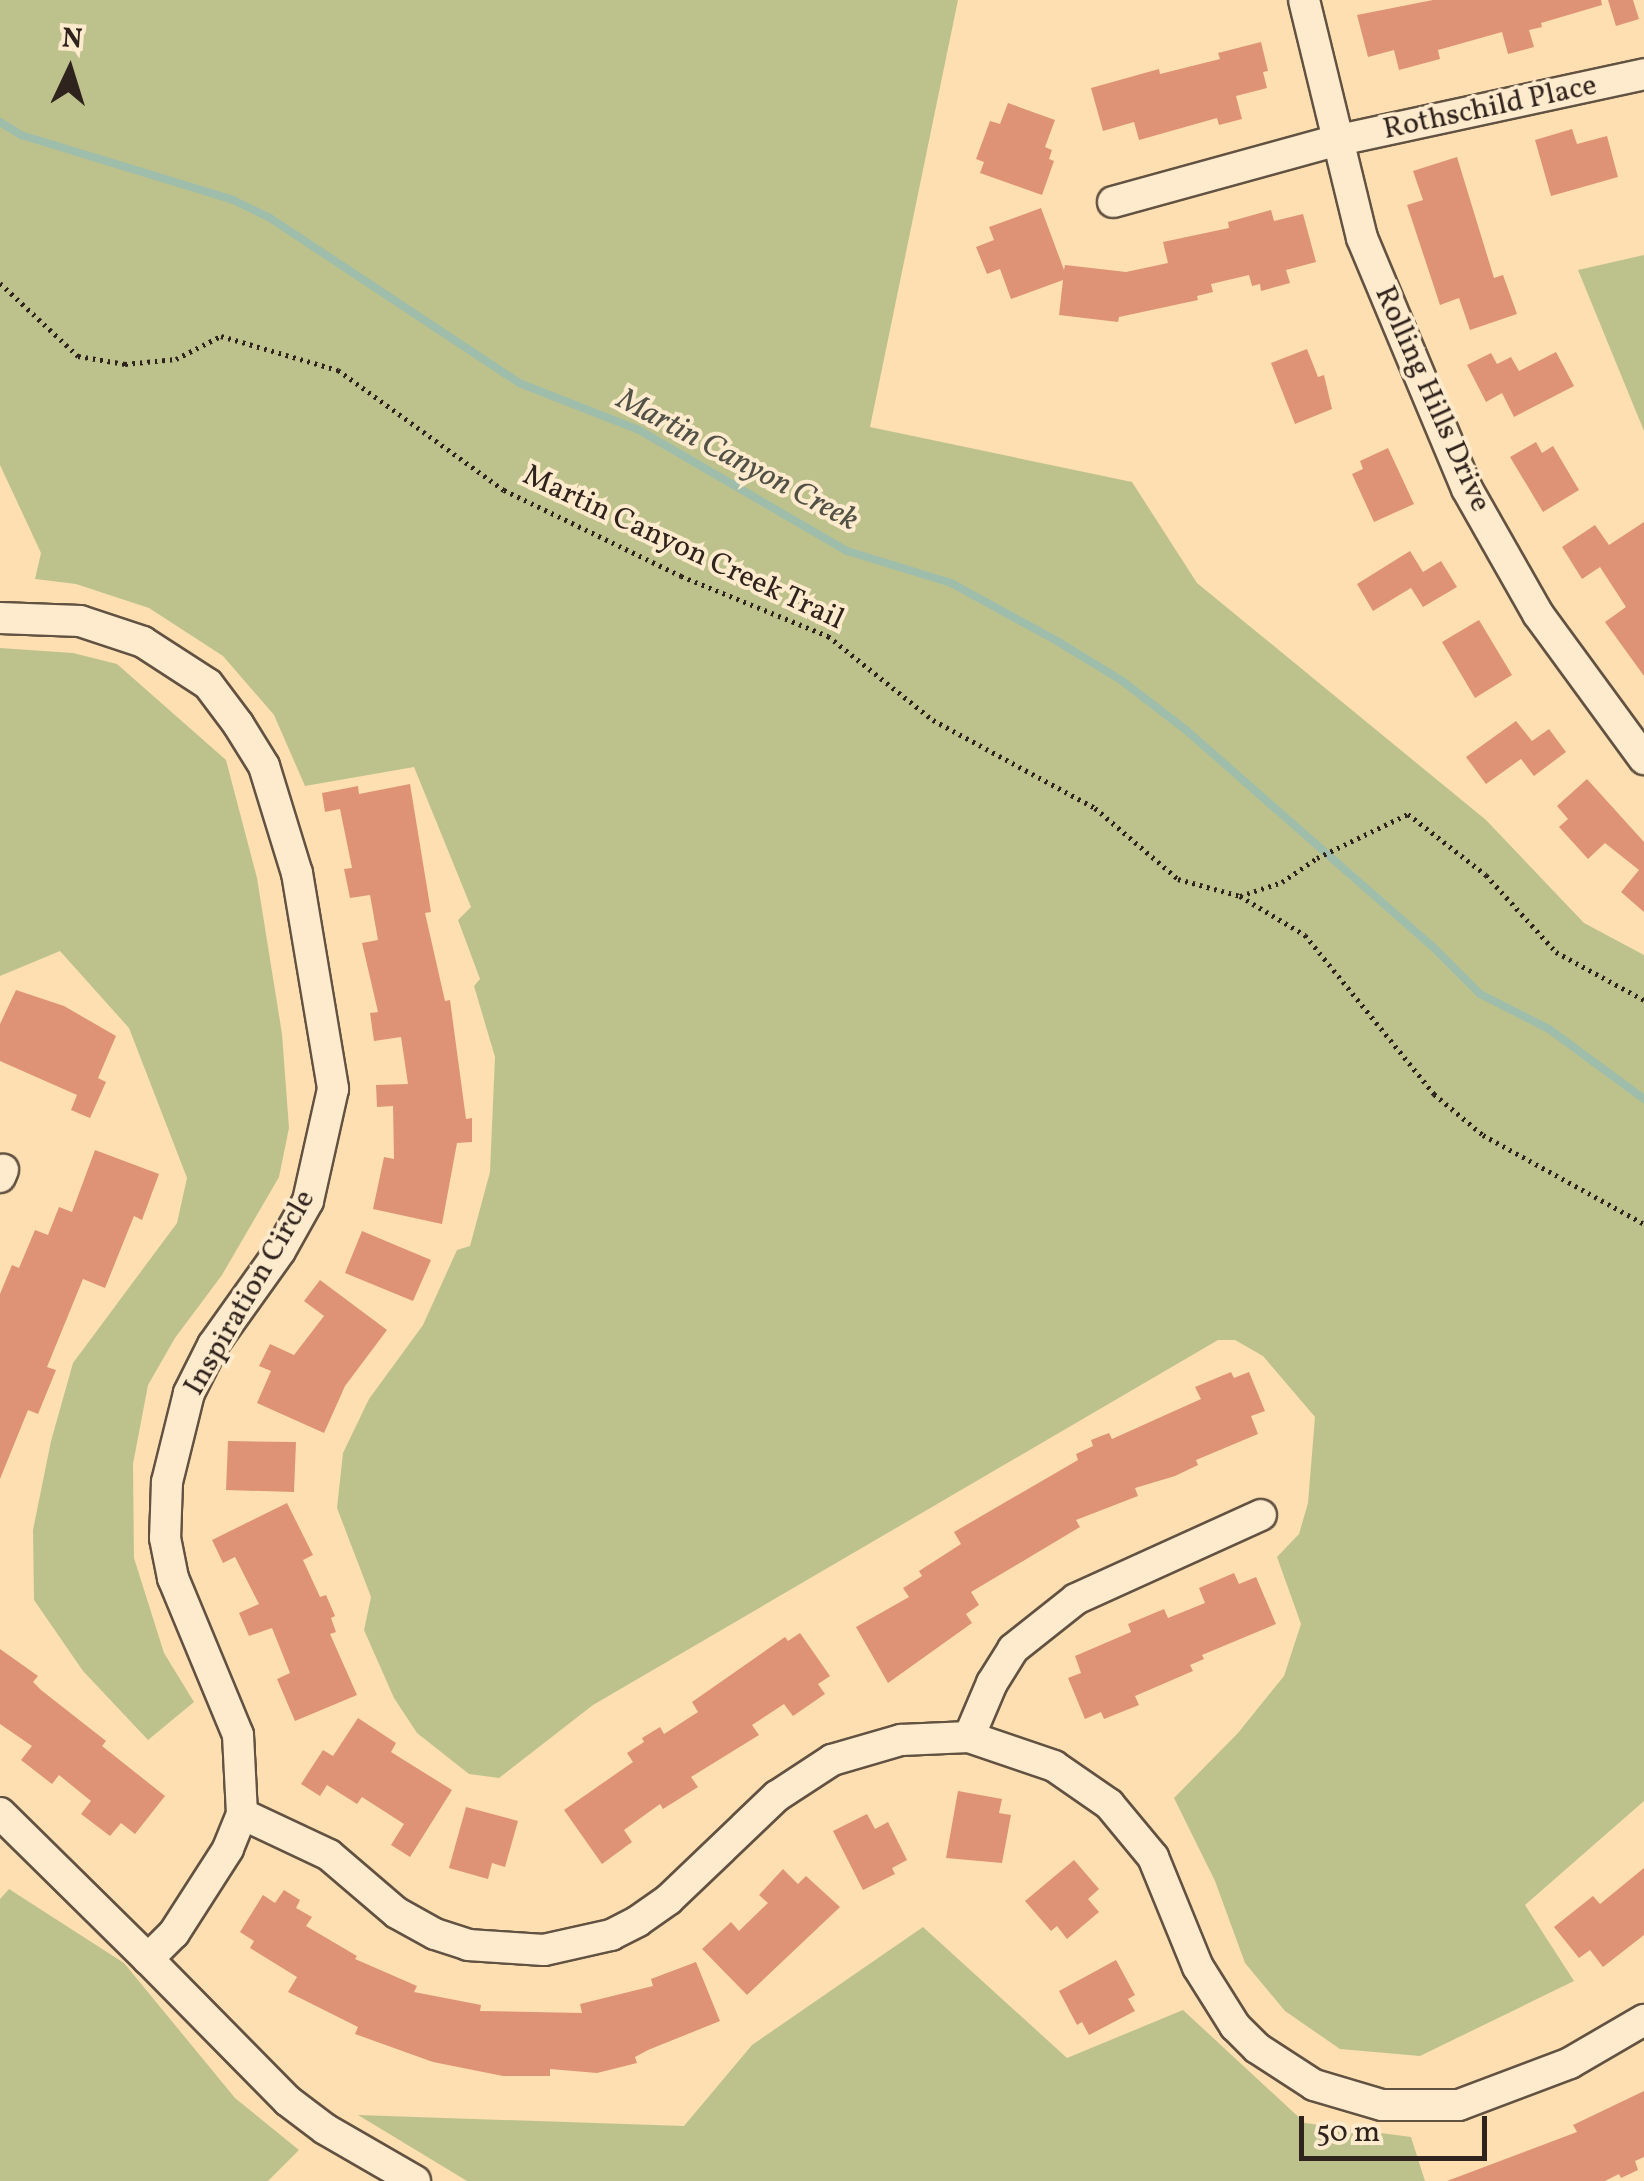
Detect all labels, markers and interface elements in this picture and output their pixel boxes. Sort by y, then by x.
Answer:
text: N [61,19,84,60]
north arrow [20,20,120,120]
street label: Rothschild Place [1380,68,1600,148]
street label: Rolling Hills Drive [1366,280,1498,518]
water label: Martin Canyon Creek [610,381,864,541]
street label: Martin Canyon Creek Trail [516,458,850,638]
street label: Inspiration Circle [177,1184,323,1402]
scale bar [1304,2096,1492,2158]
text: 50 m [1316,2112,1380,2154]

